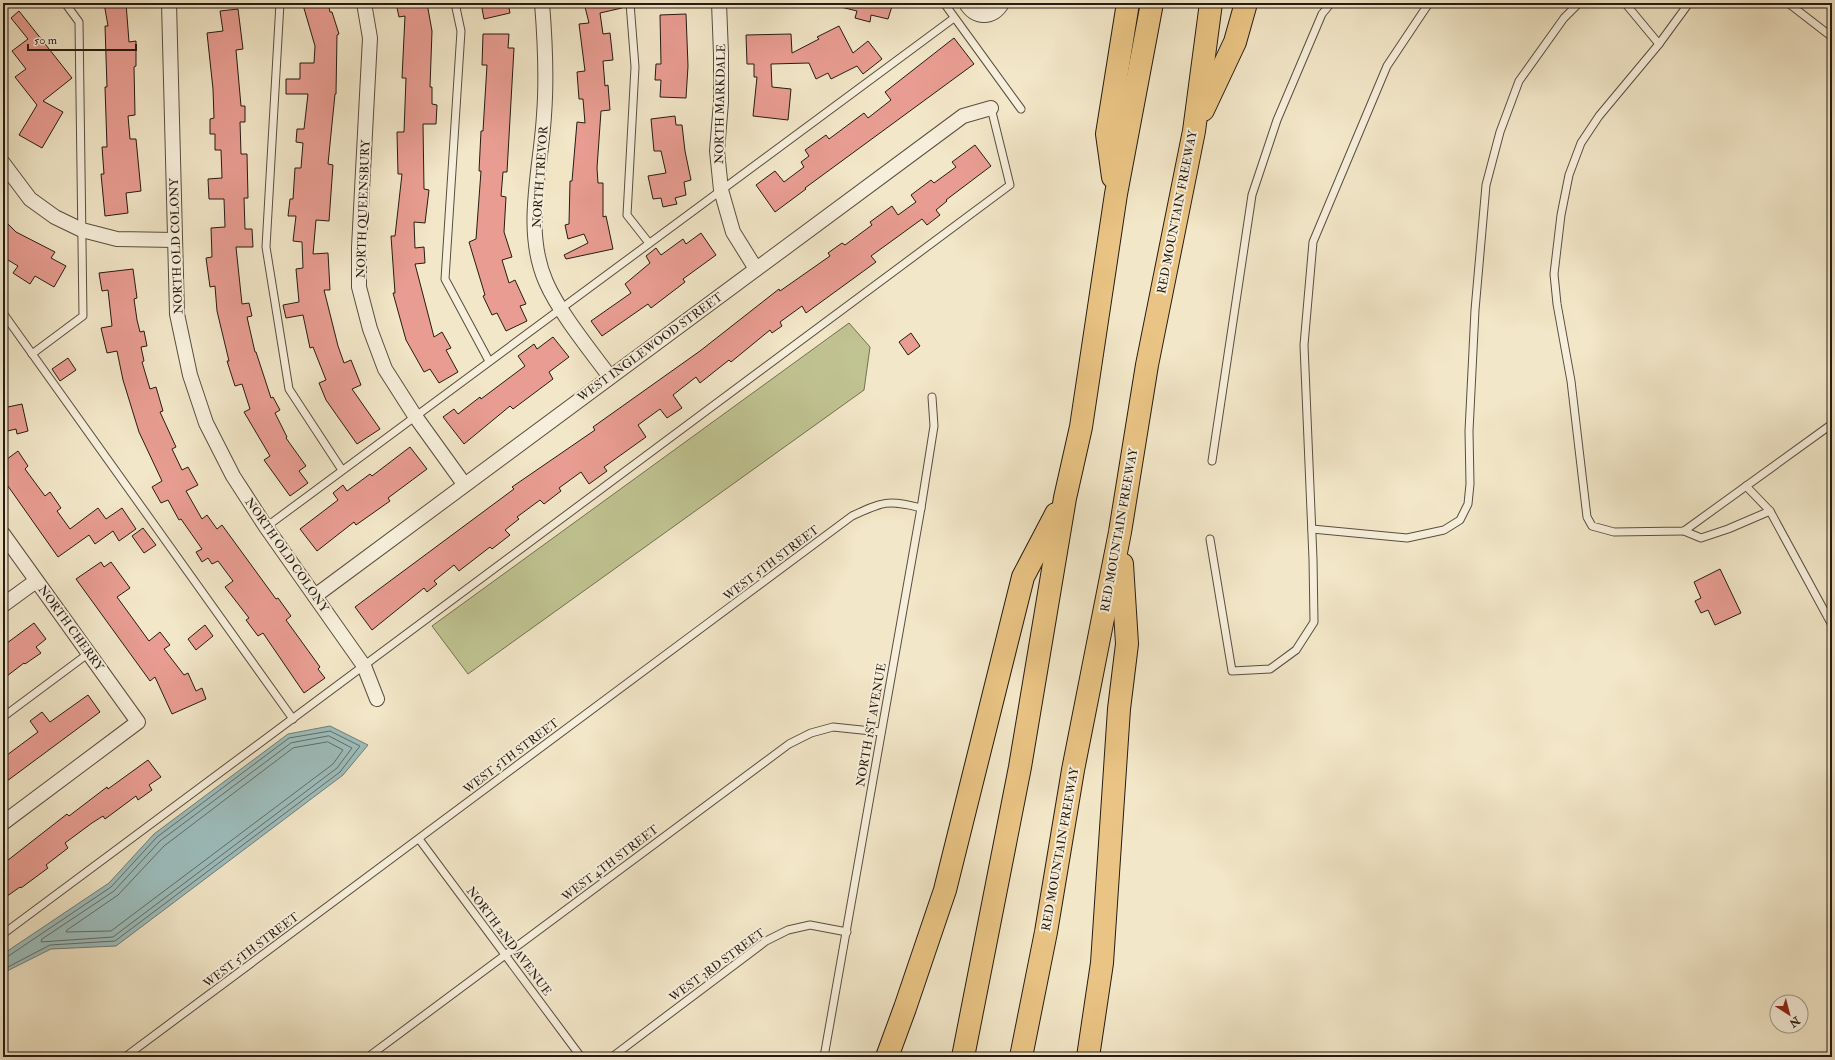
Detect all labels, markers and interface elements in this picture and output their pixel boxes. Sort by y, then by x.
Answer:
scale bar [28,26,136,52]
text: 50 m [34,33,58,48]
street label: NORTH MARKDALE [712,43,729,164]
street label: NORTH TREVOR [529,125,552,229]
street label: RED MOUNTAIN FREEWAY [1154,128,1201,295]
street label: NORTH QUEENSBURY [354,139,373,279]
street label: NORTH OLD COLONY [167,177,186,314]
street label: WEST INGLEWOOD STREET [574,290,726,406]
street label: RED MOUNTAIN FREEWAY [1098,446,1141,613]
street label: NORTH OLD COLONY [241,495,332,616]
street label: WEST 5TH STREET [720,522,822,605]
street label: NORTH CHERRY [34,583,107,675]
street label: NORTH 1ST AVENUE [853,662,890,788]
street label: WEST 5TH STREET [460,715,562,798]
street label: RED MOUNTAIN FREEWAY [1039,765,1082,932]
street label: WEST 4TH STREET [558,822,662,905]
street label: NORTH 2ND AVENUE [463,884,555,999]
street label: WEST 5TH STREET [200,909,302,992]
street label: WEST 3RD STREET [666,926,768,1006]
north arrow [1769,994,1809,1034]
text: N [1786,1013,1803,1031]

